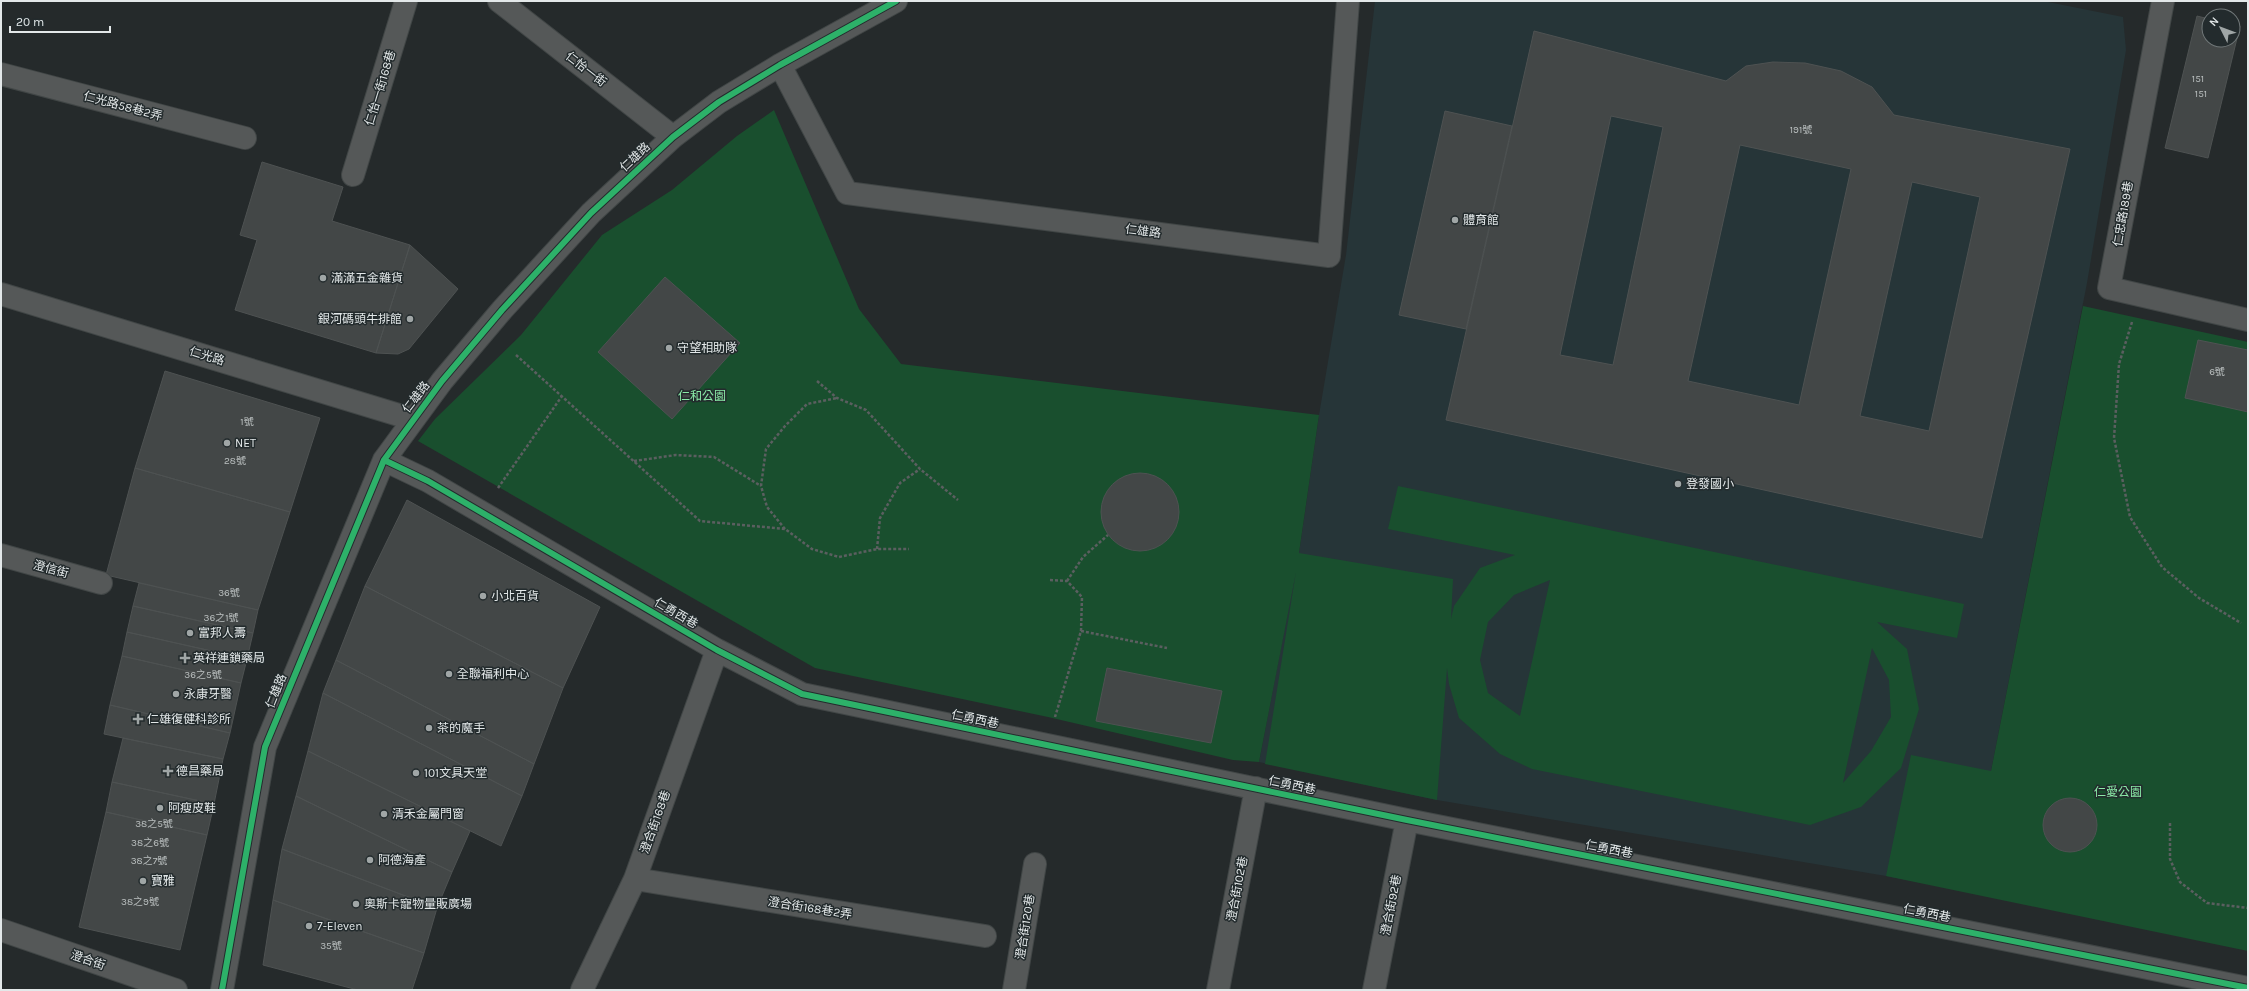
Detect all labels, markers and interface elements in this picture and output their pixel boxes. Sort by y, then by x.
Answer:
scale bar [10,8,110,34]
north arrow [2201,8,2241,48]
text: N [2206,14,2221,29]
text: 20 m [16,15,44,29]
street label: 仁怡一街168巷 [362,49,398,127]
street label: 仁怡一街 [563,49,609,89]
house number: 151 [2192,73,2204,85]
house number: 151 [2195,88,2207,100]
street label: 仁光路58巷2弄 [82,89,164,123]
house number: 191號 [1790,124,1812,136]
street label: 仁雄路 [617,140,653,174]
street label: 仁忠路189巷 [2110,180,2136,248]
place label: 體育館 [1463,213,1499,227]
marker: 體育館 [1450,215,1460,225]
street label: 仁雄路 [1124,222,1162,240]
place label: 滿滿五金雜貨 [331,271,403,285]
marker: 滿滿五金雜貨 [318,273,328,283]
place label: 銀河碼頭牛排館 [318,312,402,326]
marker: 銀河碼頭牛排館 [405,314,415,324]
place label: 守望相助隊 [677,341,737,355]
marker: 守望相助隊 [664,343,674,353]
street label: 仁光路 [188,344,226,368]
house number: 6號 [2209,366,2225,378]
street label: 仁雄路 [399,379,433,415]
park label: 仁和公園 [678,389,726,403]
house number: 1號 [240,416,254,428]
place label: NET [235,436,256,450]
marker: NET [222,438,232,448]
house number: 28號 [224,455,246,467]
place label: 登發國小 [1686,477,1734,491]
marker: 登發國小 [1673,479,1683,489]
street label: 澄信街 [32,558,70,580]
house number: 36號 [218,587,240,599]
place label: 小北百貨 [491,589,539,603]
marker: 小北百貨 [478,591,488,601]
street label: 仁勇西巷 [652,595,700,631]
house number: 36之1號 [204,612,238,624]
place label: 富邦人壽 [198,626,246,640]
marker: 富邦人壽 [185,628,195,638]
place label: 英祥連鎖藥局 [193,651,265,665]
marker: 英祥連鎖藥局 [180,653,190,663]
place label: 全聯福利中心 [457,667,529,681]
house number: 36之5號 [184,669,222,681]
marker: 全聯福利中心 [444,669,454,679]
street label: 仁雄路 [263,672,289,710]
place label: 永康牙醫 [184,687,232,701]
marker: 永康牙醫 [171,689,181,699]
street label: 仁勇西巷 [950,707,1000,731]
place label: 仁雄復健科診所 [147,712,231,726]
marker: 仁雄復健科診所 [132,713,144,725]
place label: 茶的魔手 [437,721,485,735]
marker: 茶的魔手 [424,723,434,733]
place label: 德昌藥局 [176,764,224,778]
marker: 德昌藥局 [163,766,173,776]
place label: 101文具天堂 [424,766,487,780]
marker: 101文具天堂 [411,768,421,778]
street label: 仁勇西巷 [1267,773,1317,797]
park label: 仁愛公園 [2094,785,2142,799]
street label: 澄合街168巷 [637,788,673,856]
place label: 阿瘦皮鞋 [168,801,216,815]
marker: 阿瘦皮鞋 [155,803,165,813]
place label: 清禾金屬門窗 [392,807,464,821]
marker: 清禾金屬門窗 [379,809,389,819]
house number: 38之5號 [135,818,173,830]
house number: 38之6號 [131,837,169,849]
street label: 仁勇西巷 [1584,838,1634,860]
place label: 阿德海產 [378,853,426,867]
house number: 38之7號 [131,855,167,867]
marker: 阿德海產 [365,855,375,865]
street label: 澄合街102巷 [1224,855,1250,923]
street label: 澄合街92巷 [1378,873,1404,937]
place label: 寶雅 [151,874,175,888]
marker: 寶雅 [138,876,148,886]
street label: 澄合街120巷 [1013,893,1037,961]
street label: 澄合街168巷2弄 [767,894,853,922]
house number: 38之9號 [121,896,159,908]
place label: 奧斯卡寵物量販廣場 [364,897,472,911]
marker: 奧斯卡寵物量販廣場 [351,899,361,909]
street label: 仁勇西巷 [1902,902,1952,924]
place label: 7-Eleven [317,919,363,933]
marker: 7-Eleven [304,921,314,931]
house number: 35號 [320,940,342,952]
street label: 澄合街 [69,948,107,972]

